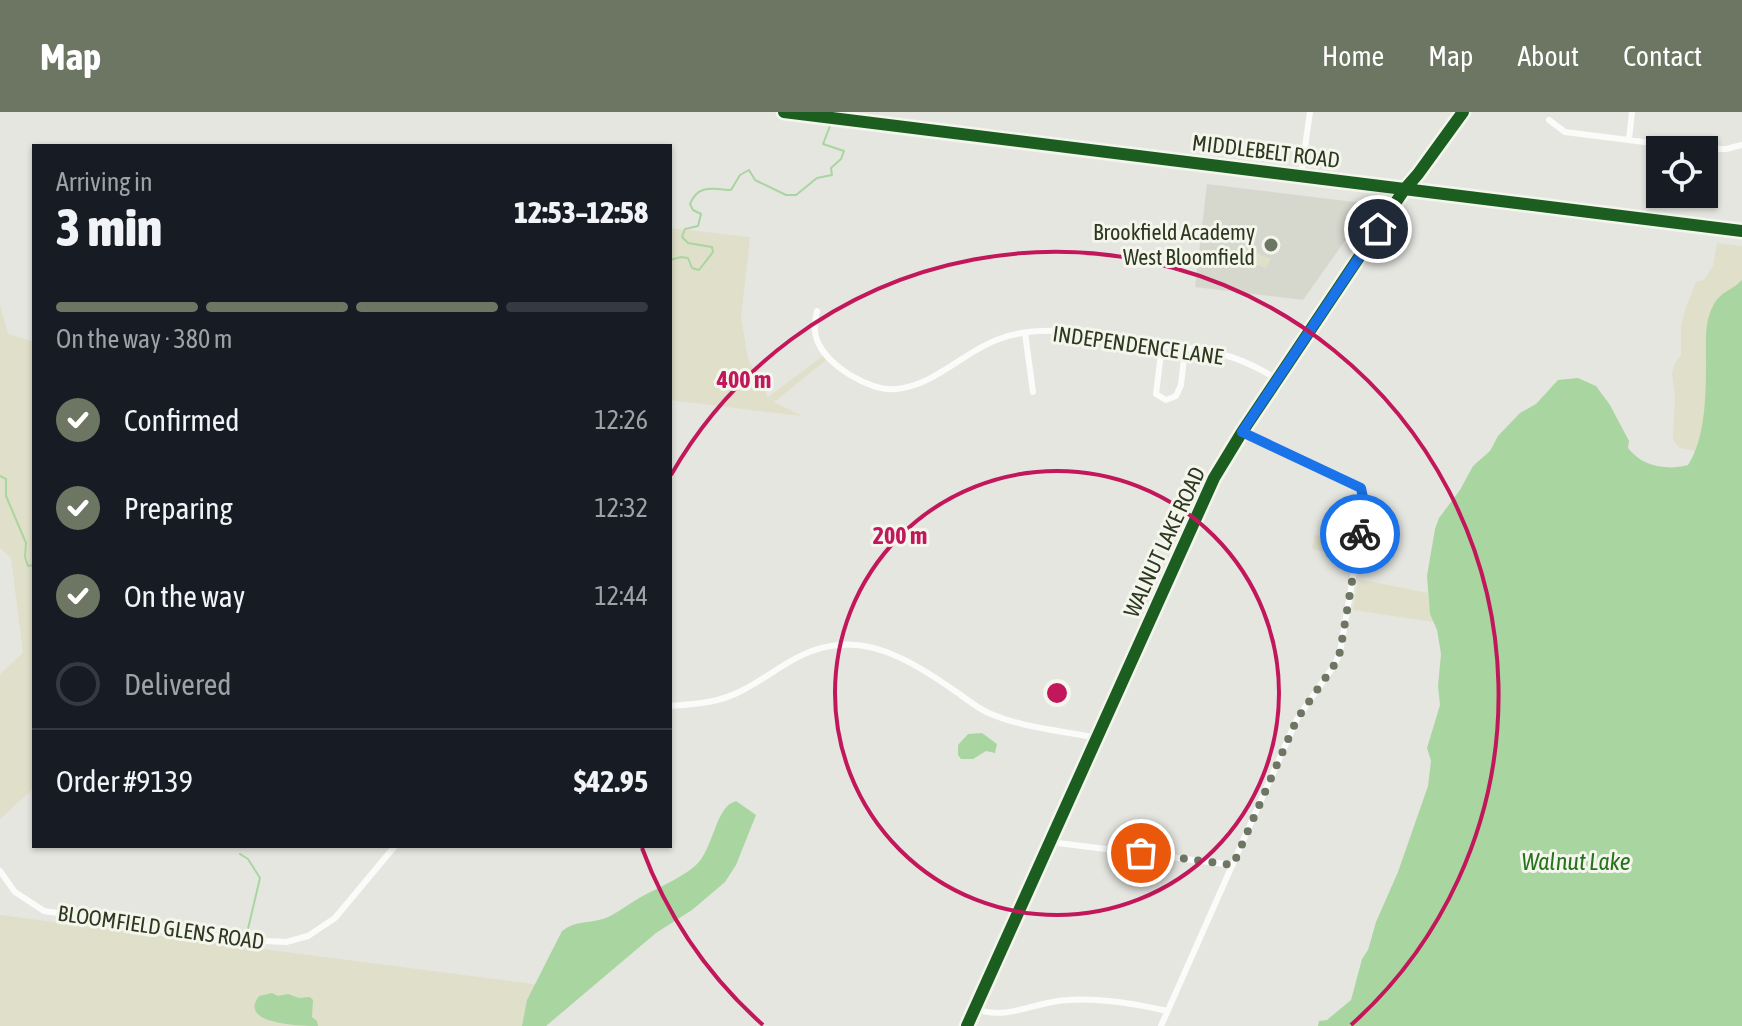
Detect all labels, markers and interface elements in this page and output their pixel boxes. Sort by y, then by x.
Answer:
text: Map [40,35,101,78]
text: Home [1322,40,1384,72]
text: Map [1428,40,1473,72]
text: About [1517,40,1579,72]
text: Contact [1623,40,1702,72]
street label: MIDDLEBELT ROAD [1191,129,1341,173]
map controls [1646,136,1718,208]
button: locate [1646,136,1718,208]
text: Arriving in [56,167,153,197]
text: 12:53–12:58 [514,195,648,229]
pin [1344,195,1412,263]
text: 3 min [56,197,162,257]
icon: home [1356,207,1400,251]
place label: Brookfield Academy West Bloomfield [1093,219,1255,270]
marker: Brookfield Academy West Bloomfield [1262,236,1280,254]
street label: INDEPENDENCE LANE [1051,320,1226,370]
text: On the way · 380 m [56,324,233,354]
text: 400 m [716,366,771,393]
icon: check [56,398,100,442]
text: Confirmed [124,403,239,437]
text: 12:26 [594,405,648,435]
street label: WALNUT LAKE ROAD [1118,463,1210,621]
icon: check [56,486,100,530]
text: Preparing [124,491,233,525]
text: 12:32 [594,493,648,523]
courier [1320,494,1400,574]
icon: bike [1338,512,1382,556]
text: 200 m [873,522,927,549]
icon: check [56,574,100,618]
text: On the way [124,579,245,613]
text: 12:44 [594,581,648,611]
text: Delivered [124,667,232,701]
centre of rings [1043,679,1071,707]
text: Order #9139 [56,764,193,798]
text: $42.95 [574,764,648,798]
pin [1107,819,1175,887]
icon: bag [1119,831,1163,875]
water label: Walnut Lake [1521,848,1631,875]
street label: BLOOMFIELD GLENS ROAD [56,900,266,954]

